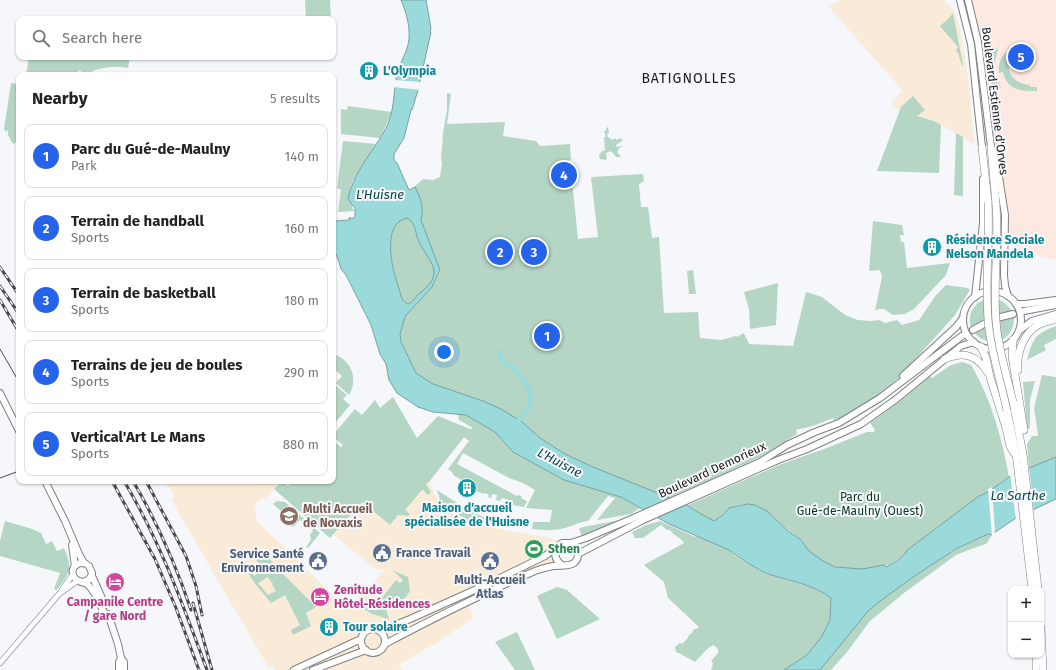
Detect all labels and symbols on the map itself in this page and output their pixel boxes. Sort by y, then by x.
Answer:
street label: Boulevard Estienne d'Orves [979,26,1011,176]
pin: 5 [1008,42,1034,72]
building icon: L'Olympia [358,60,380,82]
place label: L'Olympia [383,64,436,78]
district label: BATIGNOLLES [641,70,737,87]
pin: 4 [551,160,577,190]
water label: L'Huisne [356,187,404,202]
place label: Résidence Sociale Nelson Mandela [946,233,1045,261]
building icon: Résidence Sociale Nelson Mandela [921,236,943,258]
pin: 2 [487,237,513,267]
pin: 3 [521,237,547,267]
pin: 1 [534,321,560,351]
your location [434,342,454,362]
street label: Boulevard Demorieux [656,439,768,501]
water label: L'Huisne [535,445,585,480]
building icon: Maison d'accueil spécialisée de l'Huisne [456,477,478,499]
water label: La Sarthe [990,488,1046,503]
park label: Parc du Gué-de-Maulny (Ouest) [797,490,923,518]
place label: Maison d'accueil spécialisée de l'Huisne [405,501,530,529]
place label: Multi Accueil de Novaxis [303,502,373,530]
school or university icon: Multi Accueil de Novaxis [278,505,300,527]
sports icon: Sthen [523,538,545,560]
public building icon: France Travail [371,542,393,564]
place label: Sthen [548,542,580,556]
place label: France Travail [396,546,471,560]
place label: Service Santé Environnement [221,547,304,575]
public building icon: Service Santé Environnement [307,550,329,572]
public building icon: Multi-Accueil Atlas [479,550,501,572]
hotel icon: Campanile Centre / gare Nord [104,571,126,593]
place label: Multi-Accueil Atlas [454,573,526,601]
place label: Zenitude Hôtel-Résidences [334,583,430,611]
hotel icon: Zenitude Hôtel-Résidences [309,586,331,608]
place label: Campanile Centre / gare Nord [67,595,164,623]
building icon: Tour solaire [318,616,340,638]
place label: Tour solaire [343,620,408,634]

